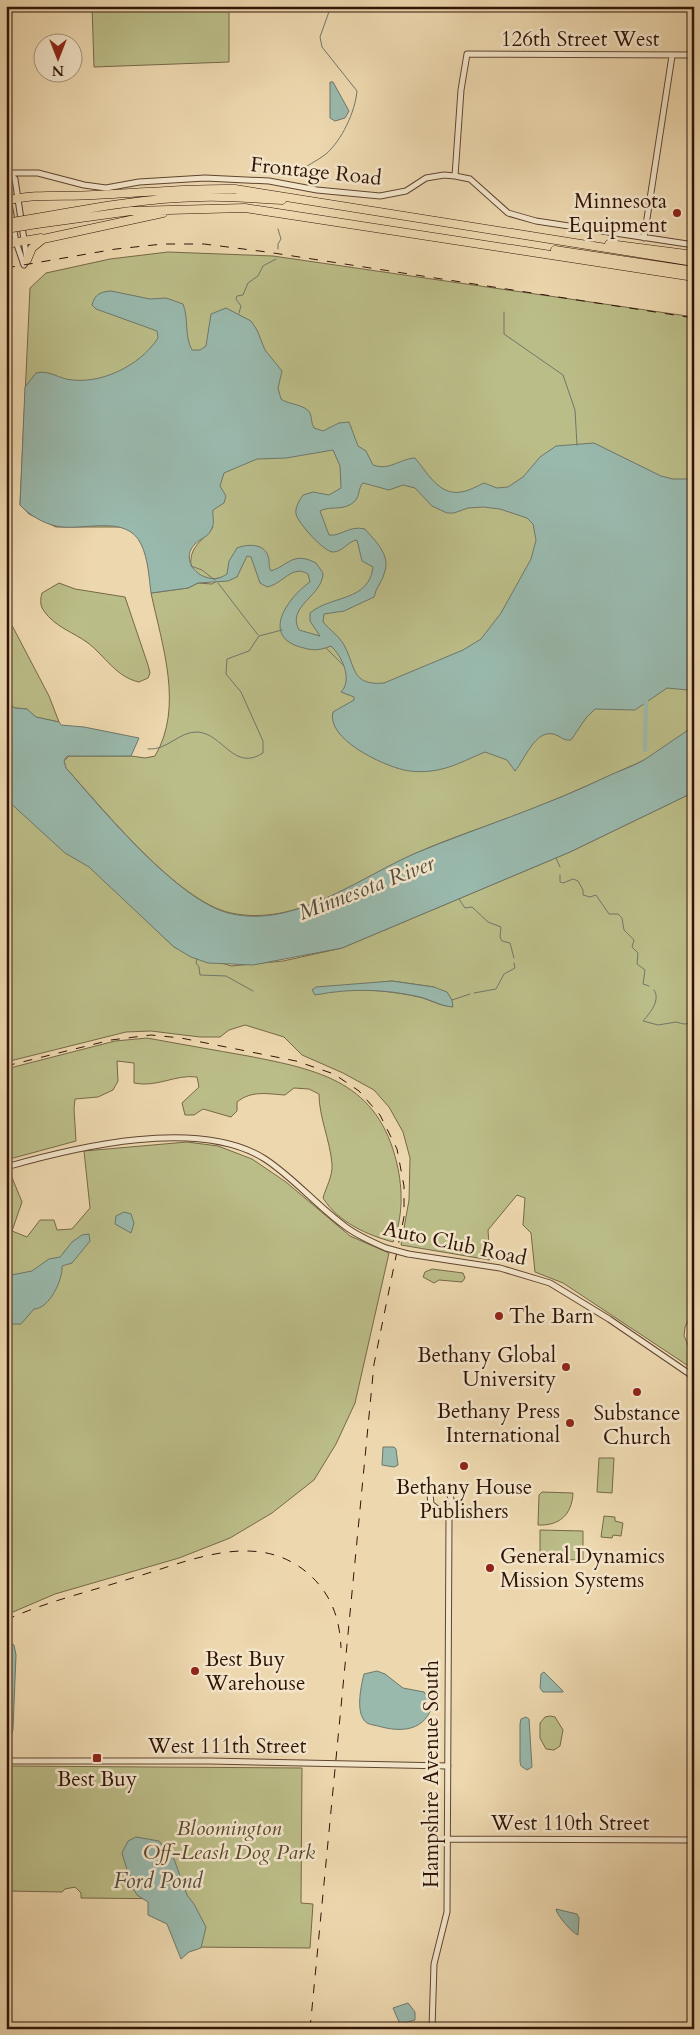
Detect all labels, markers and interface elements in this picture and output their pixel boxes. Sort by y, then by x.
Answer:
street label: 126th Street West [501,25,660,54]
north arrow [32,32,82,82]
text: N [52,61,64,80]
street label: Frontage Road [249,150,383,193]
place label: Minnesota Equipment [568,187,667,240]
marker: Minnesota Equipment [671,207,683,219]
water label: Minnesota River [294,848,439,928]
street label: Auto Club Road [380,1214,529,1273]
place label: The Barn [509,1302,594,1331]
marker: The Barn [493,1310,505,1322]
place label: Bethany Global University [417,1341,556,1394]
marker: Bethany Global University [560,1361,572,1373]
marker: Substance Church [631,1386,643,1398]
place label: Bethany Press International [437,1397,560,1450]
place label: Substance Church [593,1399,681,1452]
marker: Bethany Press International [564,1417,576,1429]
marker: Bethany House Publishers [458,1460,470,1472]
place label: Bethany House Publishers [396,1473,532,1526]
place label: General Dynamics Mission Systems [500,1542,665,1595]
marker: General Dynamics Mission Systems [484,1562,496,1574]
place label: Best Buy Warehouse [204,1645,305,1698]
street label: Hampshire Avenue South [417,1659,446,1888]
marker: Best Buy Warehouse [189,1665,201,1677]
street label: West 111th Street [147,1732,307,1761]
marker: Best Buy [91,1752,103,1764]
place label: Best Buy [57,1765,137,1794]
street label: West 110th Street [490,1809,650,1838]
park label: Bloomington Off-Leash Dog Park [143,1814,316,1867]
water label: Ford Pond [114,1866,204,1896]

